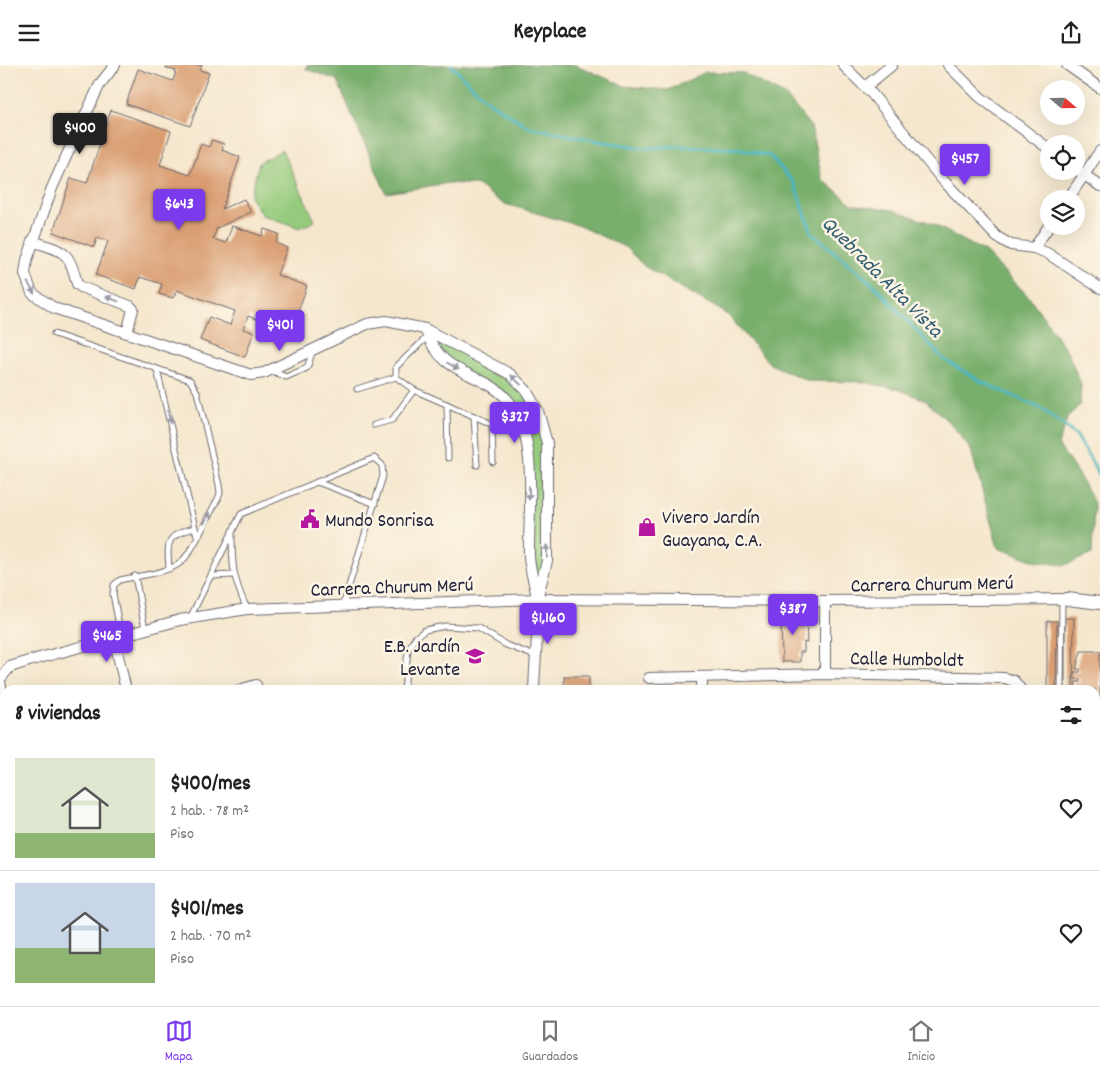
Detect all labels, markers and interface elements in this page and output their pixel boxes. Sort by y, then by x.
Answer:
text: Keyplace [514,17,586,48]
icon: menu [15,19,43,47]
icon: share [1057,19,1085,47]
north arrow [1040,80,1085,125]
map controls [1040,80,1085,235]
pin: $400 [50,113,110,155]
text: $400 [64,117,96,140]
button: locate [1040,135,1085,180]
pin: $457 [935,143,995,186]
text: $457 [951,148,979,171]
pin: $643 [149,189,209,231]
button: layers [1040,190,1085,235]
text: $643 [164,193,194,216]
water label: Quebrada Alta Vista [813,211,949,346]
one-way arrow [26,281,35,294]
one-way arrow [104,295,119,303]
pin: $401 [250,309,310,352]
text: $401 [267,314,293,337]
one-way arrow [447,362,460,371]
one-way arrow [511,374,523,386]
pin: $327 [485,401,545,444]
text: $327 [501,406,529,429]
one-way arrow [165,409,173,425]
one-way arrow [525,486,533,502]
place label: Vivero Jardín Guayana, C.A. [662,505,762,556]
public building icon: Mundo Sonrisa [299,508,321,530]
place label: Mundo Sonrisa [325,508,434,536]
one-way arrow [203,510,211,525]
shop icon: Vivero Jardín Guayana, C.A. [636,516,658,538]
one-way arrow [543,543,551,559]
street label: Carrera Churum Merú [850,571,1014,601]
street label: Carrera Churum Merú [310,572,474,606]
pin: $387 [763,593,823,636]
text: $387 [779,598,807,621]
pin: $1,160 [507,603,589,645]
text: $1,160 [531,607,565,630]
pin: $465 [77,621,137,663]
text: $465 [92,625,122,648]
place label: E.B. Jardín Levante [384,634,460,685]
school or university icon: E.B. Jardín Levante [464,645,486,667]
street label: Calle Humboldt [850,646,964,676]
text: 8 viviendas [15,700,101,730]
icon: filters [1057,701,1085,729]
text: $400/mes [170,770,251,800]
icon: home [55,778,115,838]
icon: heart [1057,794,1085,822]
text: 2 hab. · 78 m² [170,800,249,823]
text: Piso [170,823,194,846]
text: $401/mes [170,895,244,925]
icon: home [55,903,115,963]
icon: heart [1057,919,1085,947]
text: 2 hab. · 70 m² [170,925,251,948]
text: Piso [170,948,194,971]
tab: Mapa [165,1017,193,1067]
tab: Guardados [522,1017,578,1067]
tab: Inicio [907,1017,935,1067]

